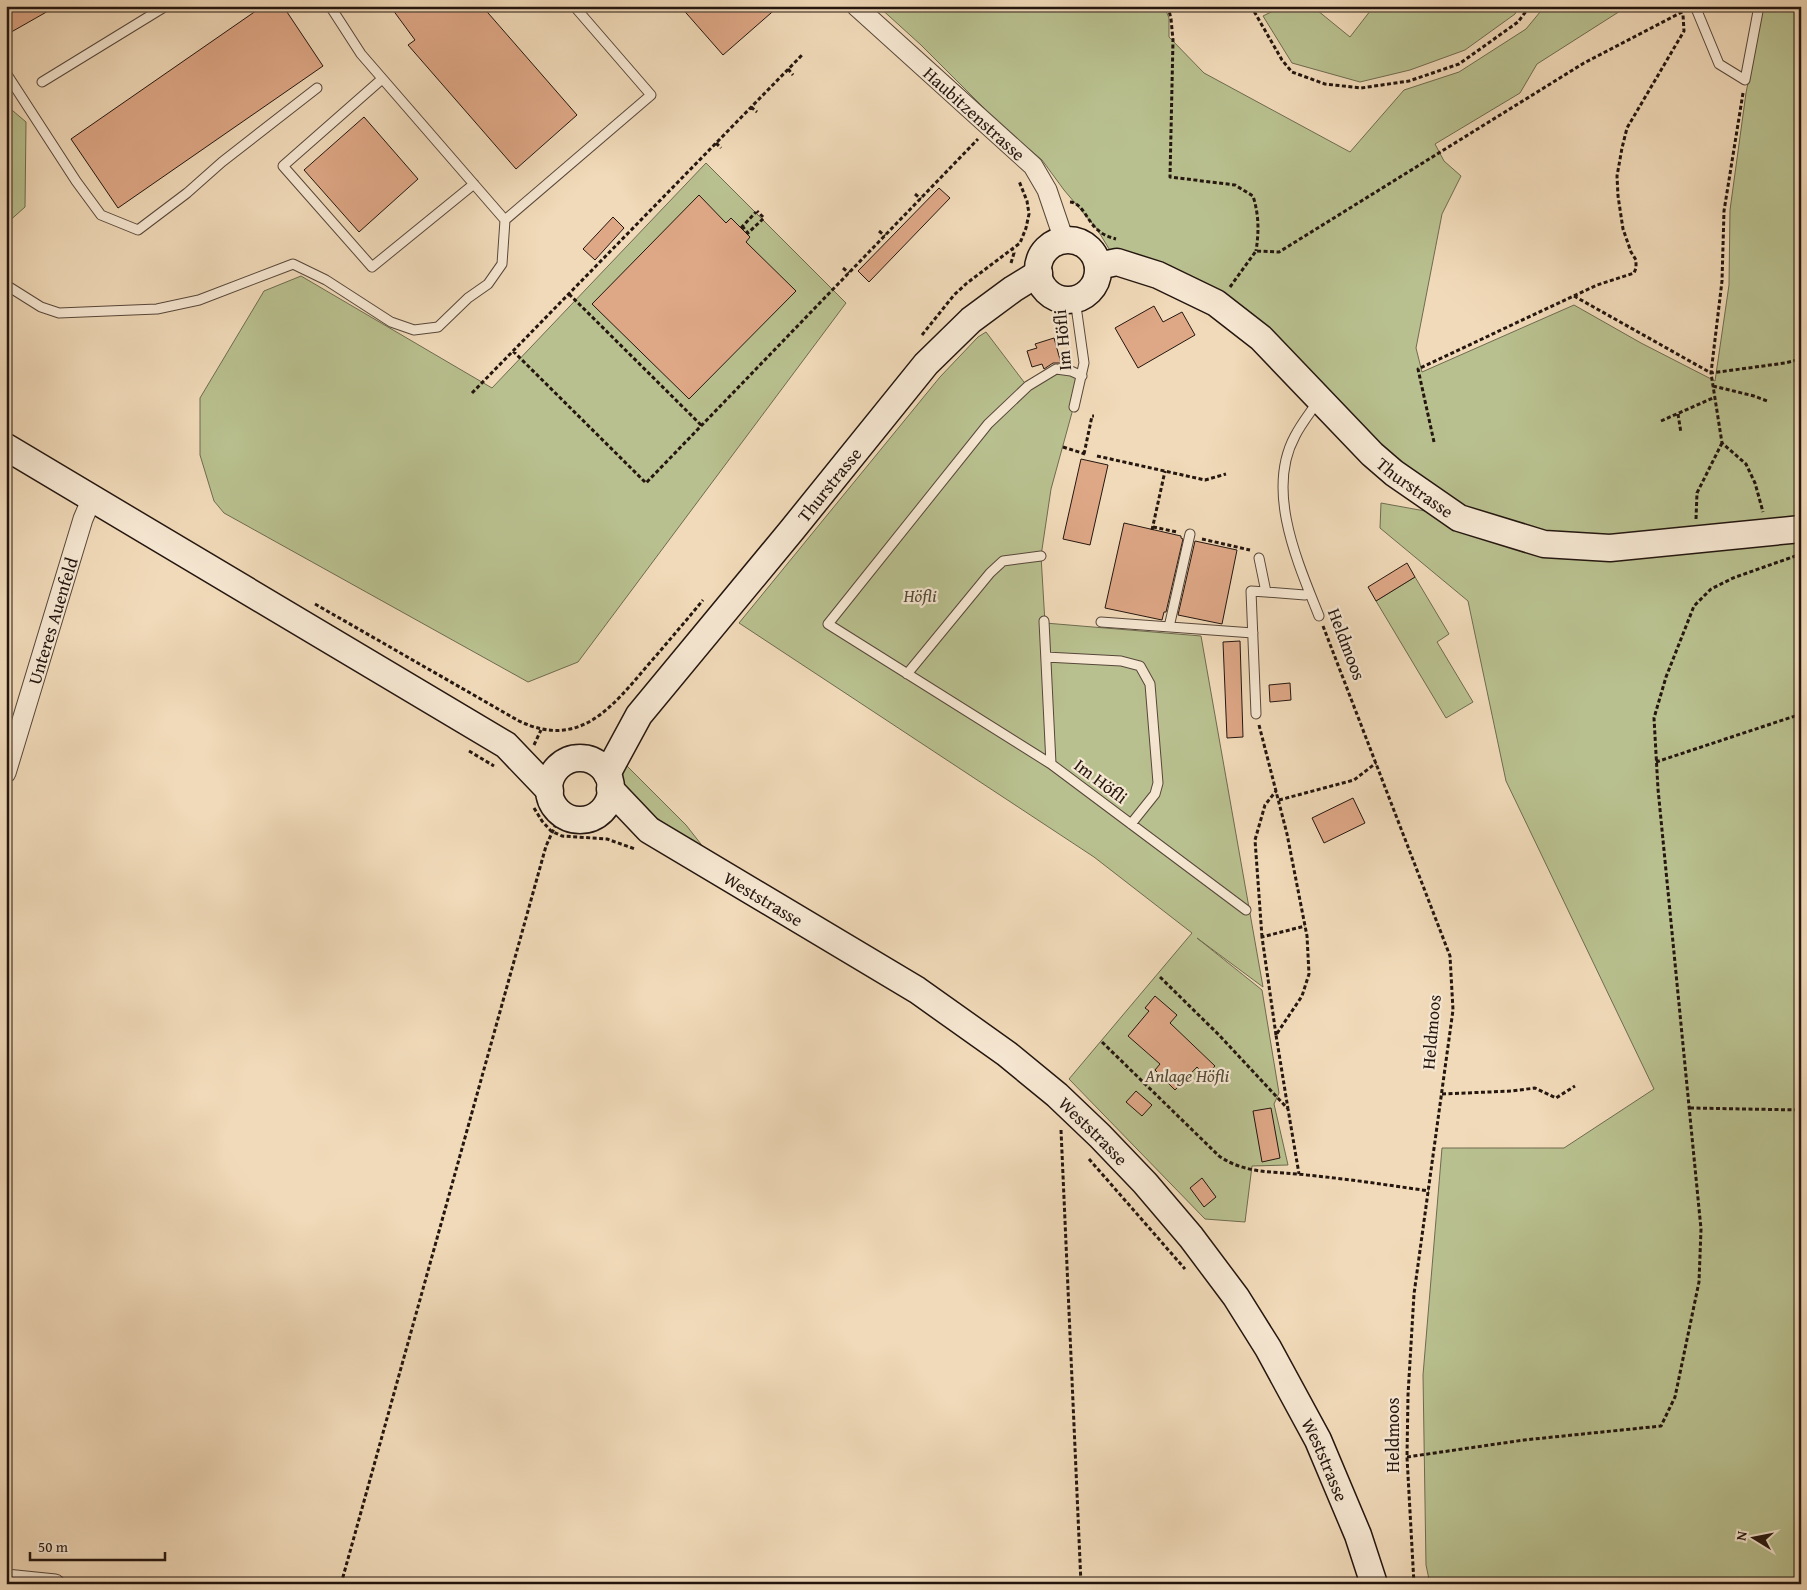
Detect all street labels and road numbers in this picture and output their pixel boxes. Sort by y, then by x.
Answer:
street label: Haubitzenstrasse [918,60,1032,167]
street label: Im Höfli [1046,308,1078,372]
street label: Thurstrasse [790,441,868,528]
street label: Thurstrasse [1371,450,1459,524]
street label: Unteres Auenfeld [20,554,84,688]
street label: Heldmoos [1321,604,1373,684]
street label: Im Höfli [1068,752,1134,810]
street label: Weststrasse [719,864,809,933]
street label: Heldmoos [1414,993,1448,1071]
street label: Weststrasse [1053,1090,1135,1171]
street label: Heldmoos [1379,1397,1406,1473]
street label: Weststrasse [1295,1413,1356,1505]

